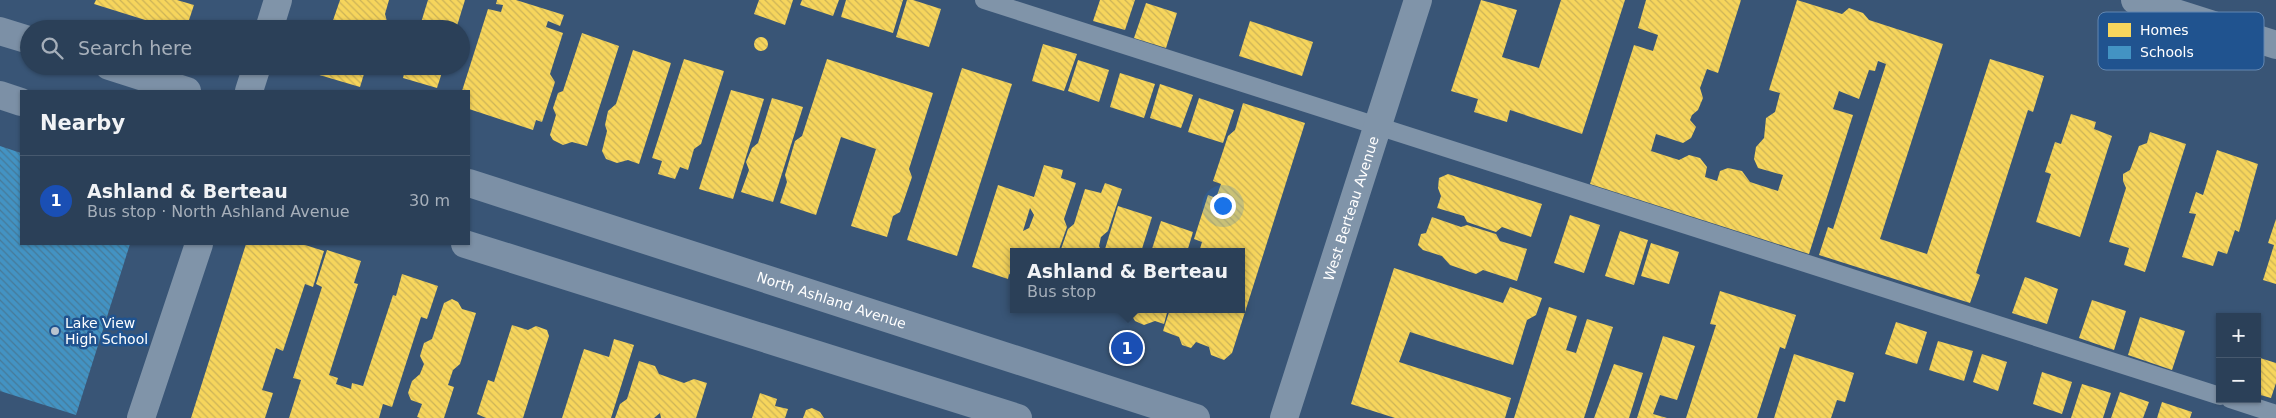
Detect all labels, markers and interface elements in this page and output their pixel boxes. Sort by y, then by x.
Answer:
legend [2098,12,2264,70]
search box [20,20,470,75]
text: Homes [2140,22,2189,38]
icon: search [38,34,66,62]
text: Search here [78,37,192,59]
text: Schools [2140,44,2194,60]
text: Nearby [40,111,125,135]
street label: West Berteau Avenue [1320,134,1382,283]
text: Ashland & Berteau [87,180,288,202]
text: 1 [50,191,62,210]
text: 30 m [409,191,450,210]
your location [1210,193,1236,219]
text: Bus stop · North Ashland Avenue [87,202,350,221]
popup [1010,248,1245,313]
text: Ashland & Berteau [1027,260,1228,282]
street label: North Ashland Avenue [755,269,908,332]
text: Bus stop [1027,282,1096,301]
map controls [2216,313,2261,403]
button: + [2216,313,2261,358]
place label: Lake View High School [65,315,148,347]
marker: Lake View High School [49,325,61,337]
pin: 1 [1111,329,1143,367]
button: − [2216,358,2261,403]

